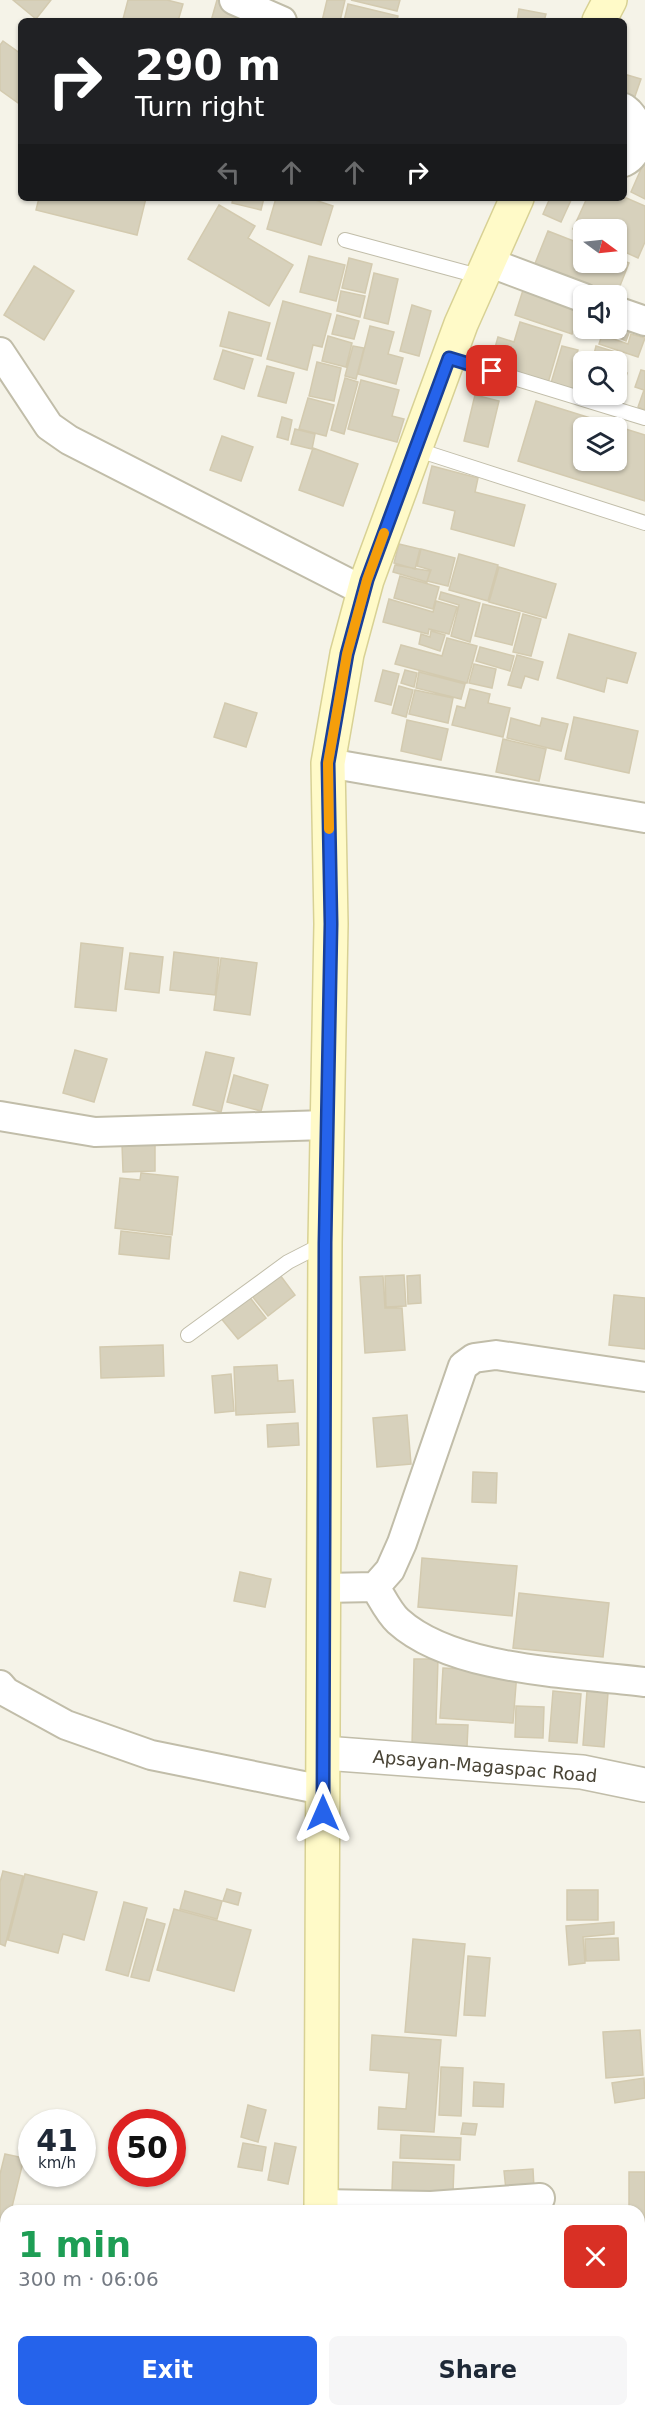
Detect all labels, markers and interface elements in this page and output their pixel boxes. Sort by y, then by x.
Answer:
text: 290 m [135,41,281,90]
icon: right [36,42,114,120]
text: Turn right [135,91,264,122]
icon: left [212,156,245,189]
icon: ahead [275,156,308,189]
icon: ahead [338,156,371,189]
icon: right [401,156,434,189]
north arrow [573,219,627,273]
map controls [573,219,627,471]
button: sound [573,285,627,339]
pin [466,345,517,396]
button: search [573,351,627,405]
icon: arrive [475,354,508,387]
button: layers [573,417,627,471]
street label: Apsayan-Magaspac Road [372,1746,598,1786]
position arrow [291,1781,355,1845]
speed limit sign: 50 [108,2109,186,2187]
text: 41 [36,2123,78,2158]
text: km/h [38,2154,76,2172]
text: 1 min [18,2224,131,2265]
button: close [564,2225,627,2288]
text: 300 m · 06:06 [18,2267,159,2291]
button: Exit [18,2336,317,2405]
button: Share [329,2336,627,2405]

